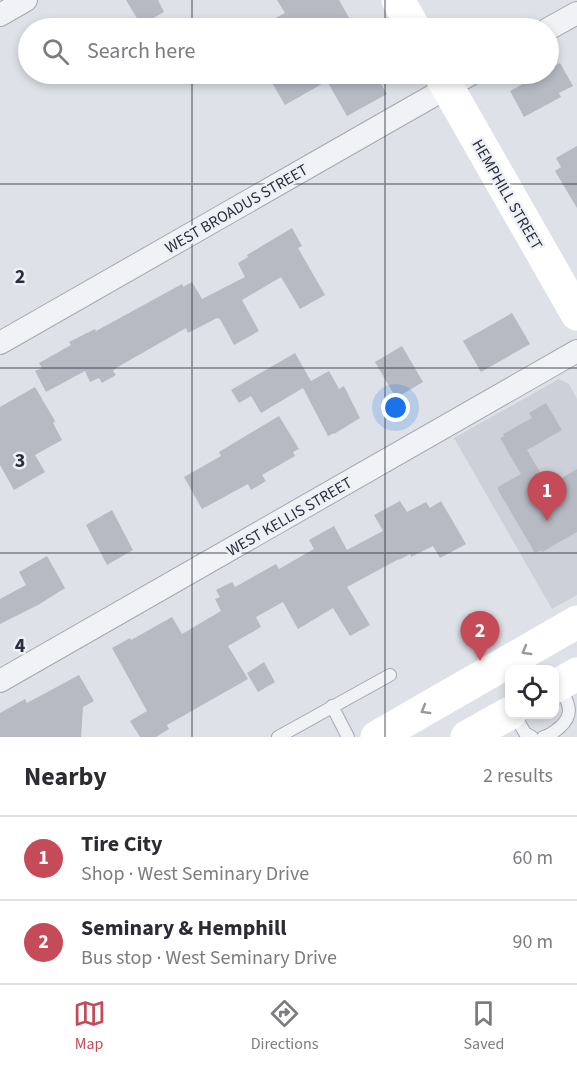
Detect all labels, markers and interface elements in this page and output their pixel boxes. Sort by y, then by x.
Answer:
search box [18,18,559,84]
icon: search [39,35,72,68]
text: Search here [87,35,195,67]
street label: HEMPHILL STREET [467,135,548,254]
street label: WEST BROADUS STREET [161,159,312,259]
text: 2 [15,263,25,291]
your location [381,393,410,422]
text: 3 [15,447,25,475]
street label: WEST KELLIS STREET [223,472,357,562]
pin: 1 [528,472,566,521]
pin: 2 [460,612,500,661]
text: 4 [15,632,26,660]
one-way arrow [522,644,532,655]
map controls [505,665,559,719]
button: locate [505,665,559,719]
one-way arrow [420,702,431,714]
text: Nearby [24,758,107,795]
text: 2 results [483,762,553,790]
text: Tire City [81,828,162,860]
text: 1 [38,844,49,872]
text: 60 m [513,844,553,872]
text: Shop · West Seminary Drive [81,860,309,888]
text: Seminary & Hemphill [81,912,286,944]
text: 2 [38,928,49,956]
text: 90 m [513,928,553,956]
text: Bus stop · West Seminary Drive [81,944,337,972]
tab: Map [73,997,106,1055]
tab: Directions [251,997,318,1055]
tab: Saved [464,997,504,1055]

